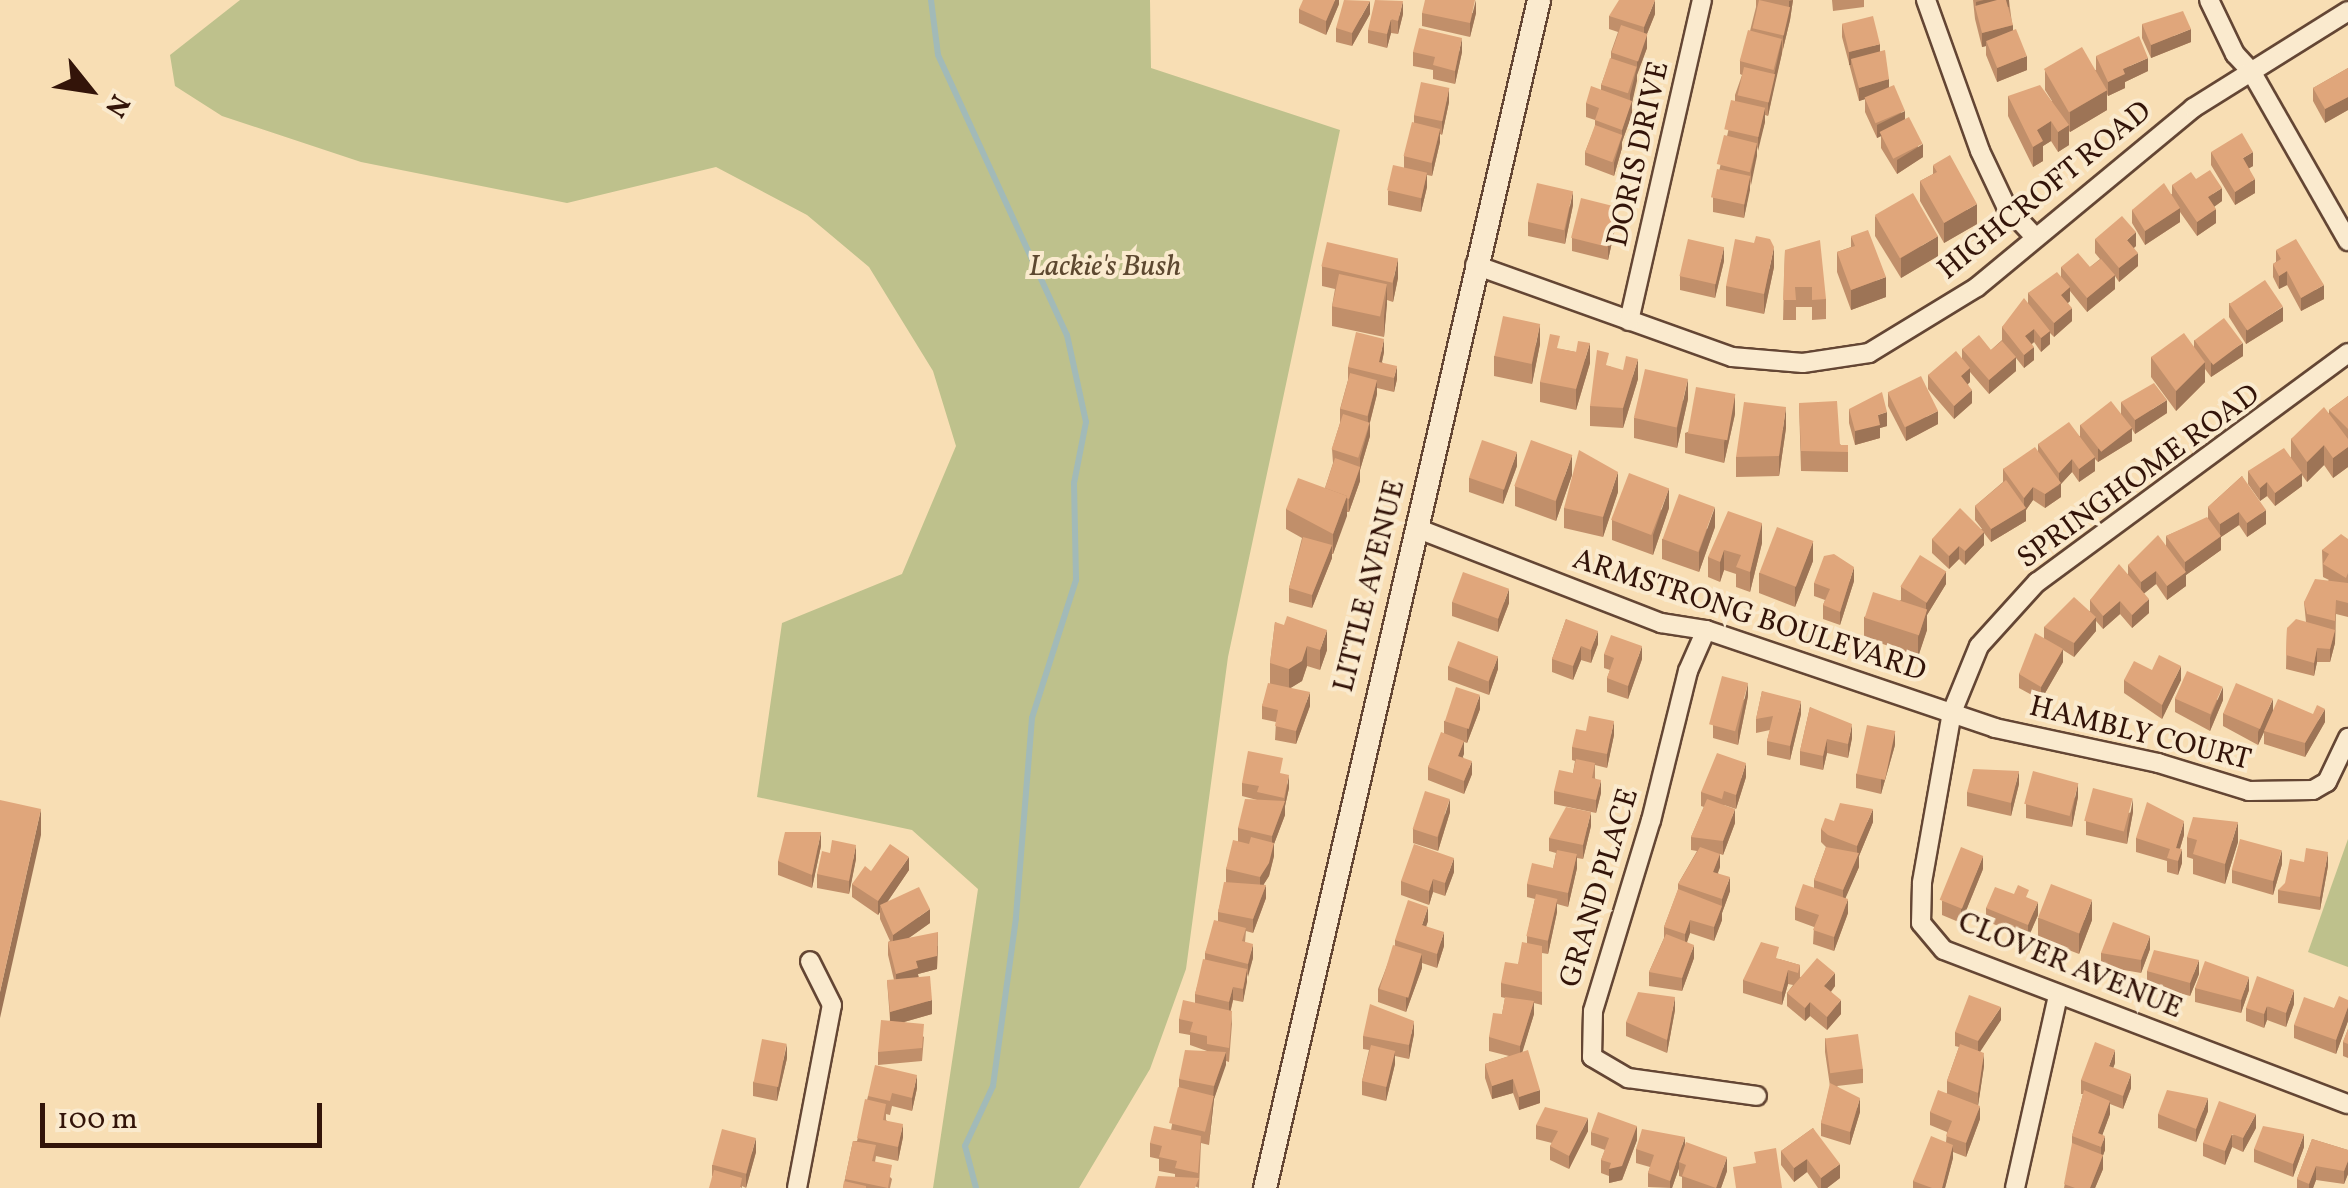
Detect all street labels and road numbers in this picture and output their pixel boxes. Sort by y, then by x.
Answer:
street label: DORIS DRIVE [1600,58,1678,250]
street label: HIGHCROFT ROAD [1931,94,2159,288]
street label: SPRINGHOME ROAD [2011,377,2267,577]
street label: LITTLE AVENUE [1326,476,1414,696]
street label: ARMSTRONG BOULEVARD [1568,542,1930,690]
street label: HAMBLY COURT [2025,689,2255,779]
street label: GRAND PLACE [1553,784,1647,992]
street label: CLOVER AVENUE [1953,905,2187,1027]

